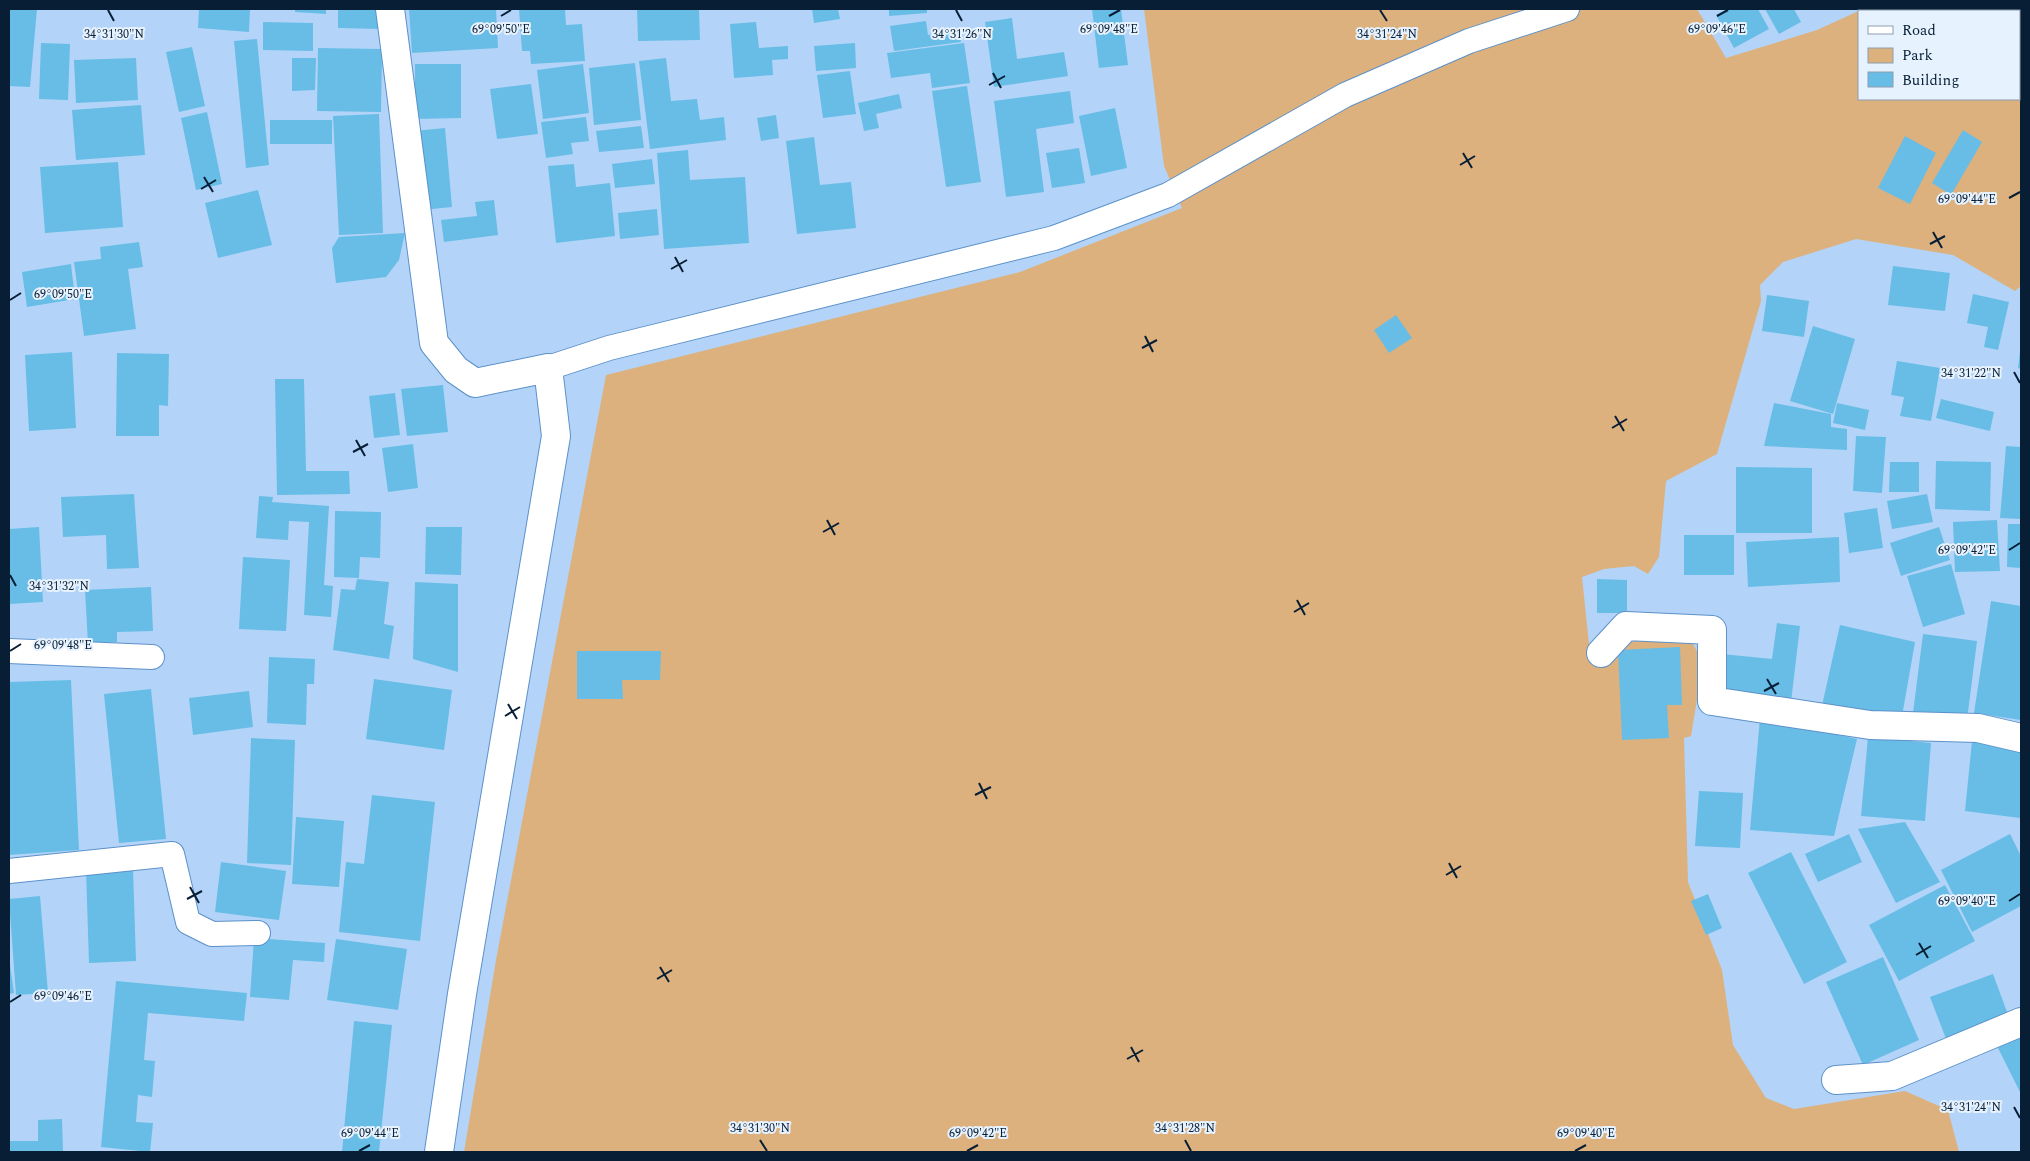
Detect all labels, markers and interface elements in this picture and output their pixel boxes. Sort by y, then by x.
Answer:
legend [1858,10,2020,100]
text: Road [1902,19,1936,42]
text: 69°09'50"E [472,20,530,39]
text: 69°09'48"E [1080,20,1138,39]
text: 69°09'46"E [1688,20,1746,39]
text: 34°31'30"N [84,25,144,44]
text: 34°31'26"N [932,25,992,44]
text: 34°31'24"N [1357,25,1417,44]
text: Park [1902,44,1933,67]
text: Building [1902,69,1959,92]
text: 69°09'44"E [1938,190,1996,209]
text: 69°09'50"E [34,285,92,304]
text: 34°31'22"N [1941,364,2001,383]
text: 69°09'42"E [1938,541,1996,560]
text: 34°31'32"N [29,577,89,596]
text: 69°09'48"E [34,636,92,655]
text: 69°09'40"E [1938,892,1996,911]
text: 69°09'46"E [34,987,92,1006]
text: 34°31'24"N [1941,1098,2001,1117]
text: 34°31'30"N [730,1119,790,1138]
text: 34°31'28"N [1155,1119,1215,1138]
text: 69°09'44"E [341,1124,399,1143]
text: 69°09'42"E [949,1124,1007,1143]
text: 69°09'40"E [1557,1124,1615,1143]

